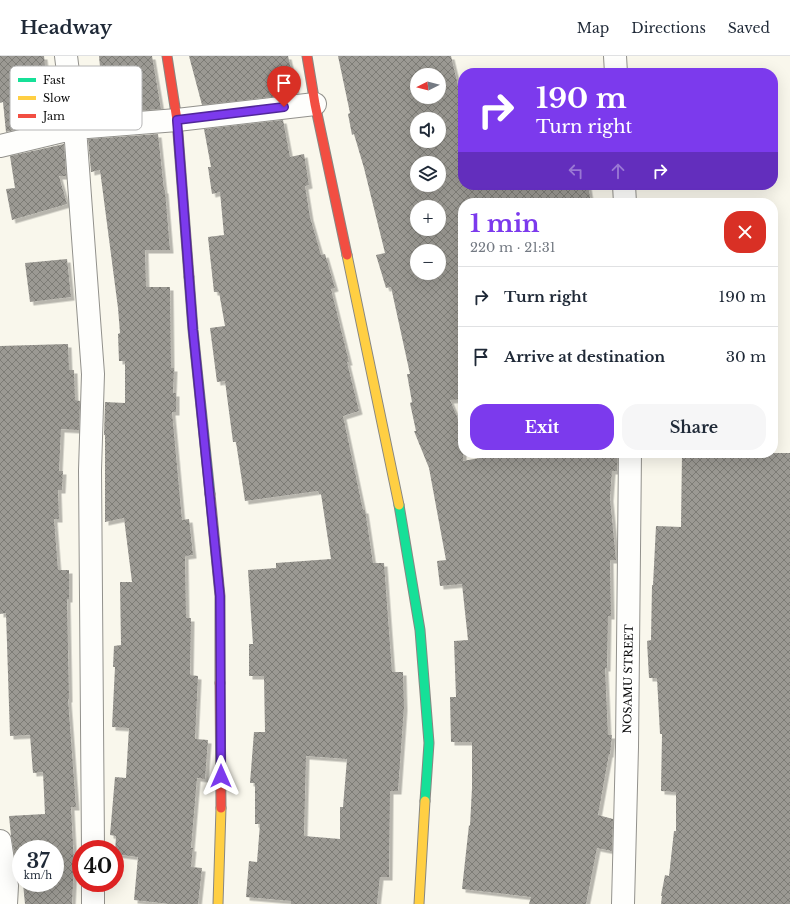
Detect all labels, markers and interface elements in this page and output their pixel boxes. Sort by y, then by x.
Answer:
text: Headway [20,16,112,39]
text: Map [577,19,609,37]
text: Directions [631,19,706,37]
text: Saved [728,19,770,37]
legend [10,66,142,130]
pin [267,66,301,107]
north arrow [410,68,446,104]
map controls [410,68,446,280]
icon: arrive [273,72,295,94]
text: Fast [43,73,66,87]
text: 190 m [536,81,627,116]
icon: right [470,84,522,136]
text: Slow [43,91,71,105]
text: Jam [41,109,65,123]
button: sound [410,112,446,148]
text: Turn right [536,116,632,138]
button: layers [410,156,446,192]
icon: left [565,160,587,182]
icon: ahead [607,160,629,182]
icon: right [649,160,671,182]
button: + [410,200,446,236]
text: 1 min [470,209,540,238]
button: close [724,211,766,253]
text: 220 m · 21:31 [470,239,555,256]
button: − [410,244,446,280]
icon: right [470,286,492,308]
text: Turn right [504,287,587,306]
text: 190 m [719,287,766,306]
icon: arrive [470,346,492,368]
text: Arrive at destination [504,347,665,366]
text: 30 m [726,347,766,366]
button: Exit [470,404,614,450]
button: Share [622,404,766,450]
street label: NOSAMU STREET [620,624,636,734]
position arrow [200,755,242,797]
speed limit sign: 40 [72,840,124,892]
text: 37 [26,849,50,873]
text: km/h [24,869,52,882]

